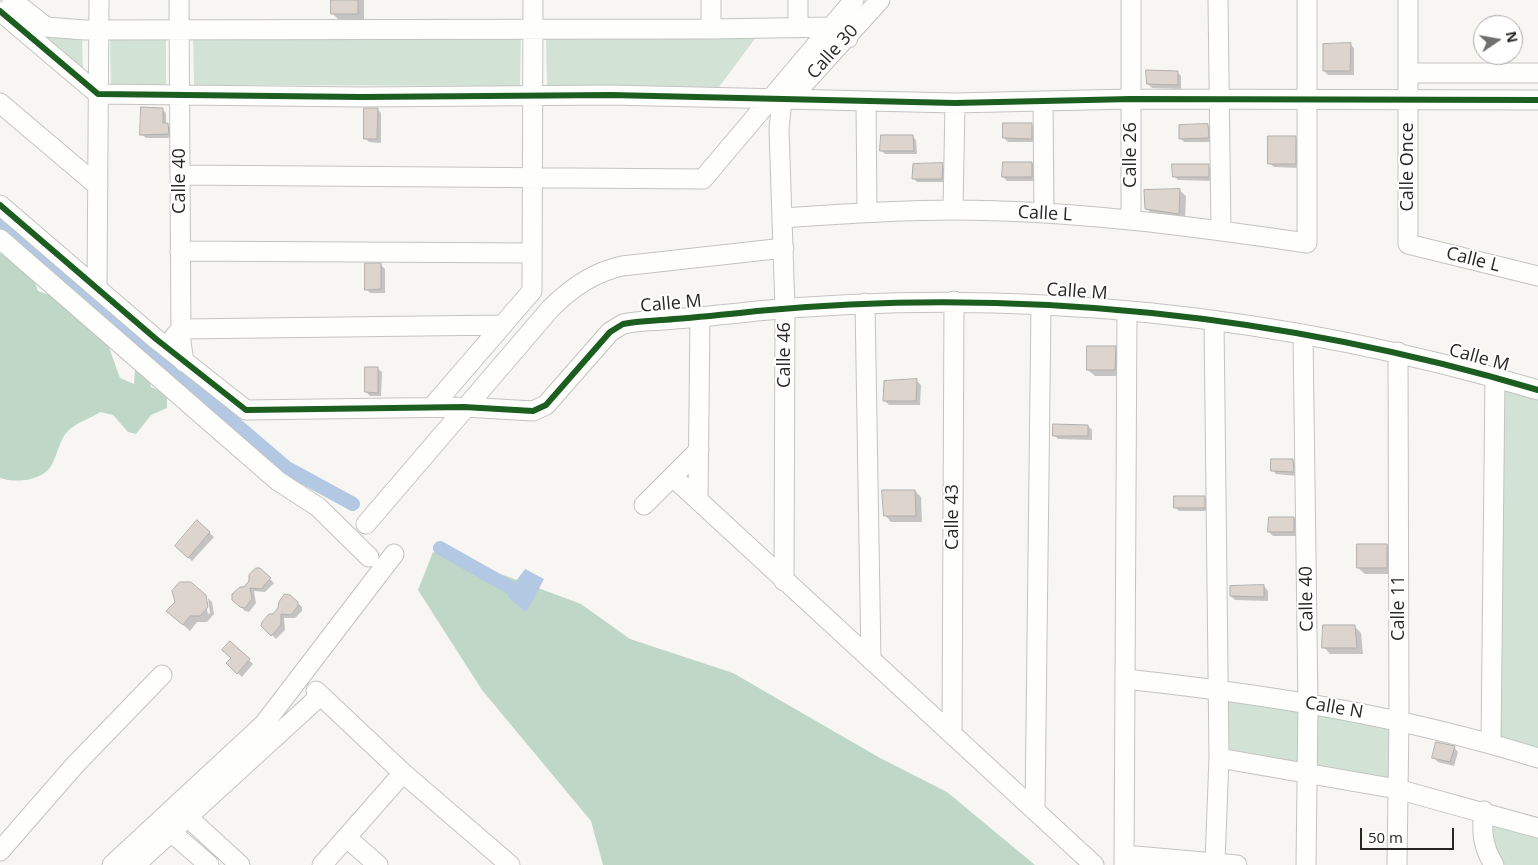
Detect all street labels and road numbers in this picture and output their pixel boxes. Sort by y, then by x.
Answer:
street label: Calle 30 [803,20,863,84]
street label: Calle 26 [1120,122,1142,188]
street label: Calle Once [1397,123,1419,211]
street label: Calle 40 [169,148,191,214]
street label: Calle L [1017,202,1073,226]
street label: Calle L [1444,243,1502,277]
street label: Calle M [1046,279,1108,305]
street label: Calle M [639,291,703,317]
street label: Calle 46 [774,322,796,388]
street label: Calle M [1447,340,1511,376]
street label: Calle 43 [942,484,964,550]
street label: Calle 40 [1296,566,1318,632]
street label: Calle 11 [1388,575,1410,641]
street label: Calle N [1303,692,1365,724]

